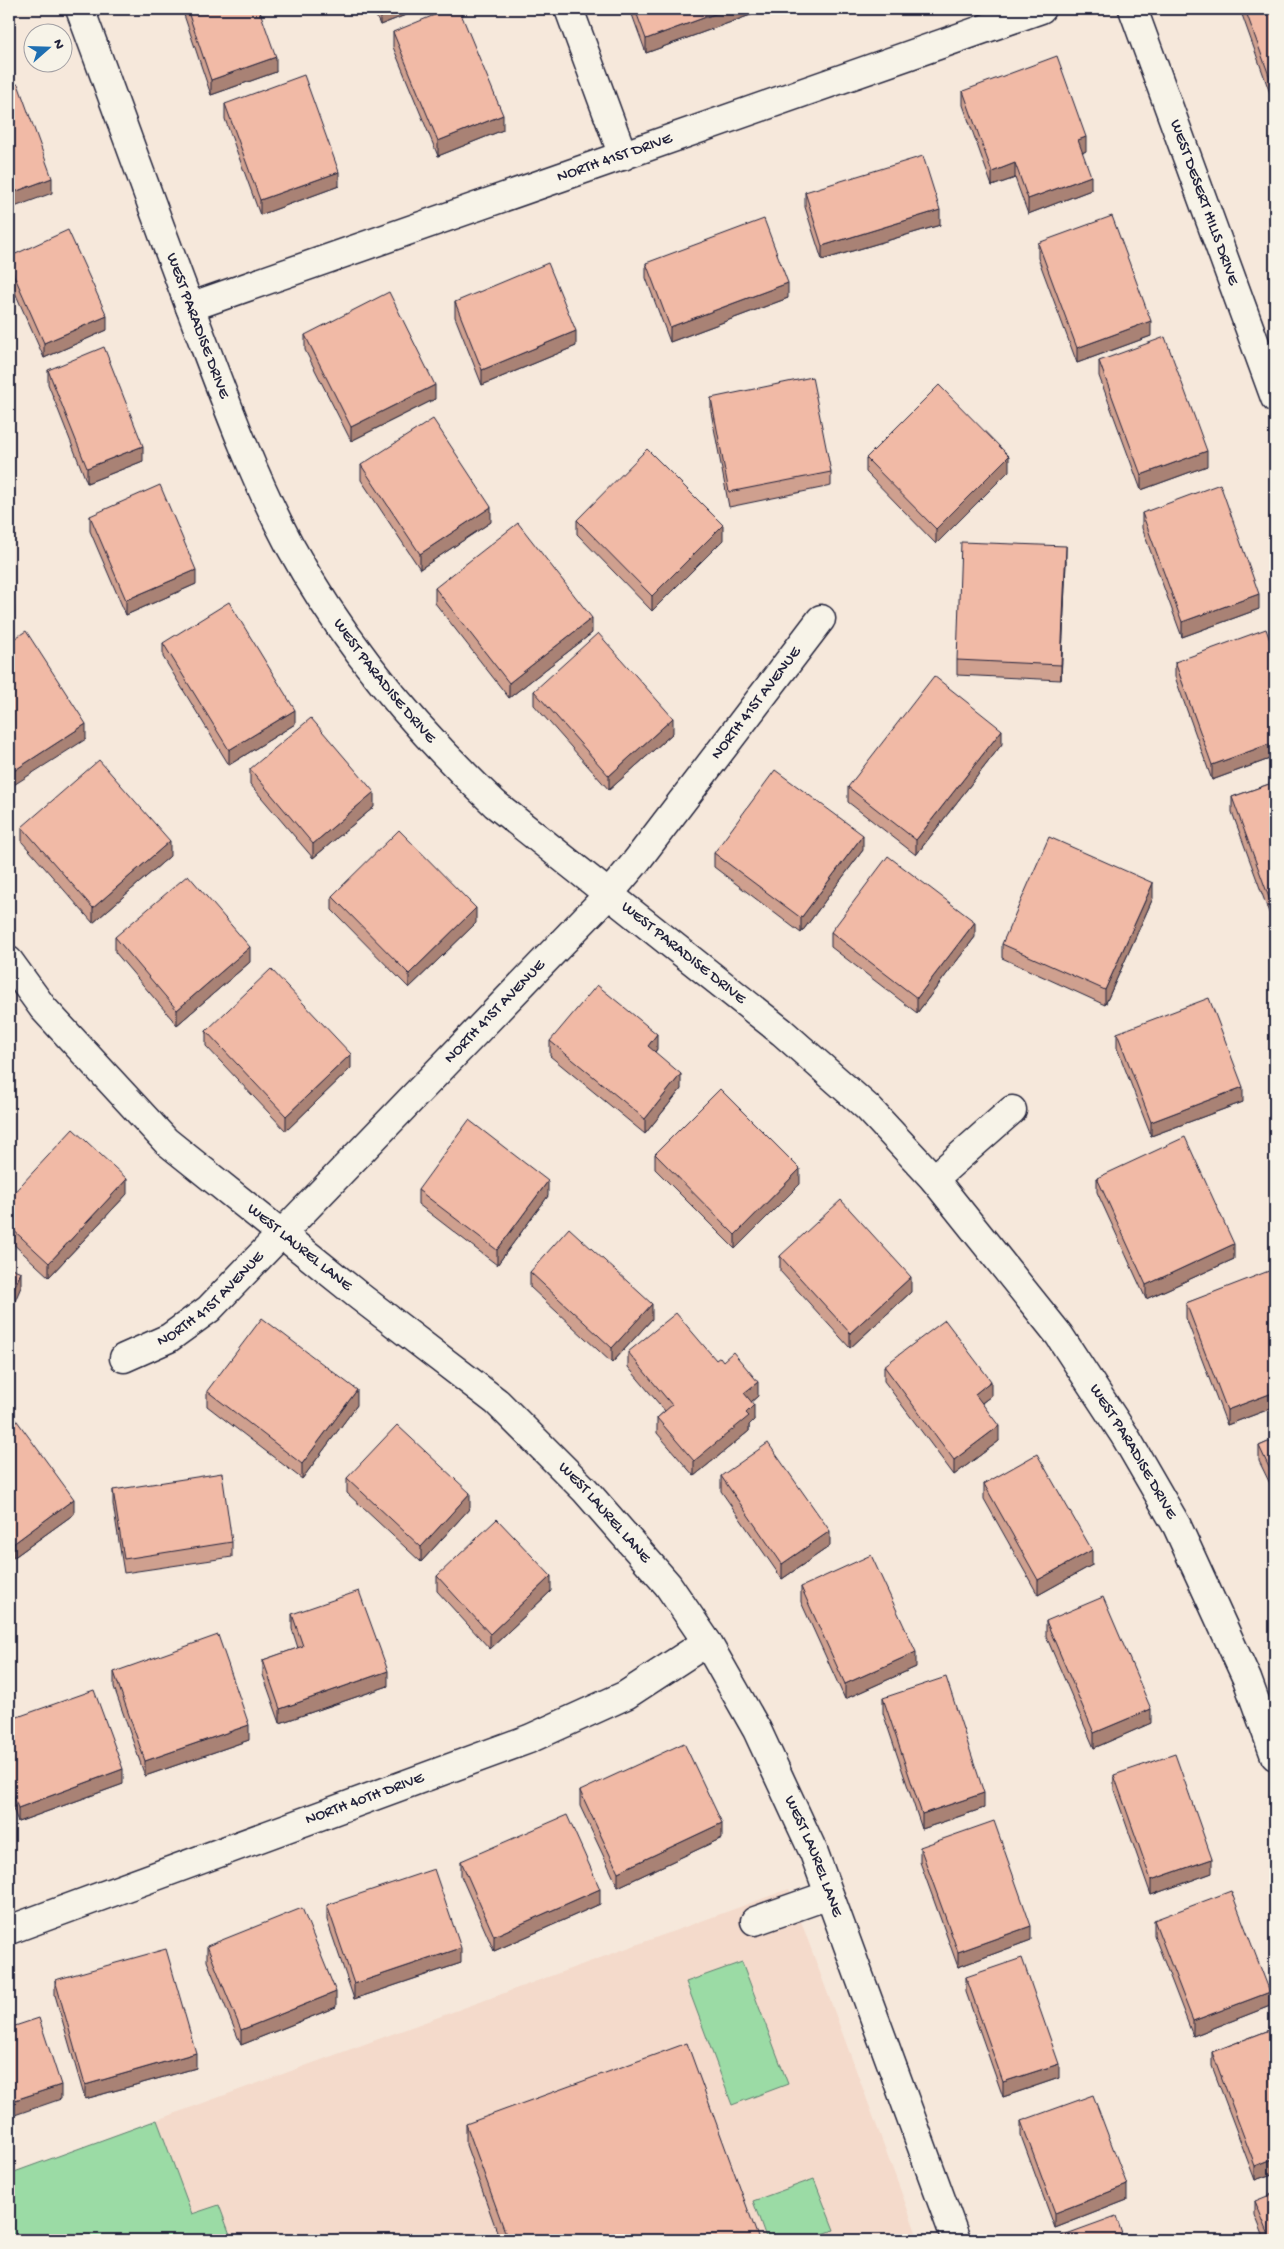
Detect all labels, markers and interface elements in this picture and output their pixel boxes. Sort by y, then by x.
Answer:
north arrow [22,22,72,72]
text: N [48,37,67,52]
street label: WEST DESERT HILLS DRIVE [1165,117,1243,289]
street label: NORTH 41ST DRIVE [555,129,676,187]
street label: WEST PARADISE DRIVE [161,251,234,402]
street label: WEST PARADISE DRIVE [328,615,440,748]
street label: NORTH 41ST AVENUE [707,642,806,764]
street label: WEST PARADISE DRIVE [617,898,750,1009]
street label: NORTH 41ST AVENUE [441,955,550,1068]
street label: WEST LAUREL LANE [243,1200,356,1296]
street label: NORTH 41ST AVENUE [154,1247,269,1351]
street label: WEST PARADISE DRIVE [1084,1381,1181,1523]
street label: WEST LAUREL LANE [554,1459,655,1568]
street label: NORTH 40TH DRIVE [303,1769,428,1830]
street label: WEST LAUREL LANE [779,1793,847,1921]

